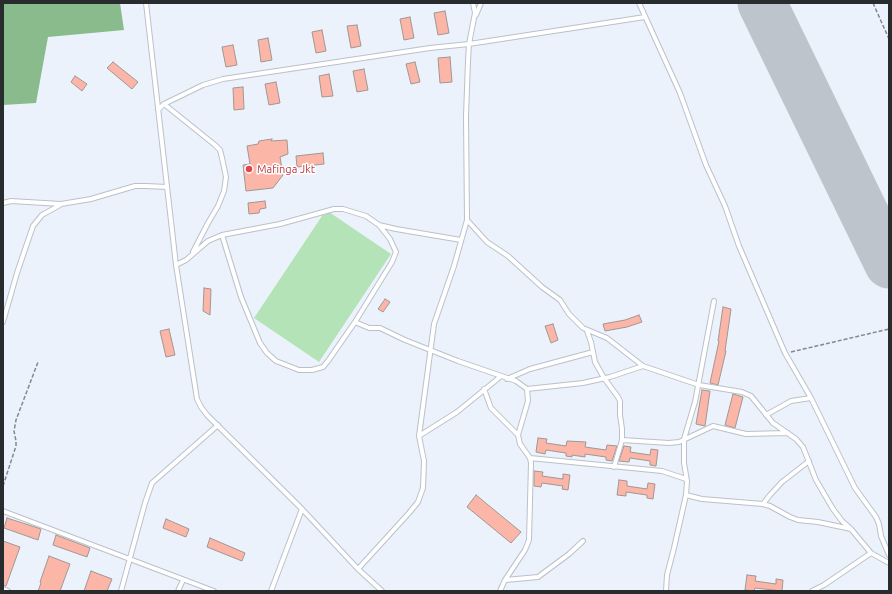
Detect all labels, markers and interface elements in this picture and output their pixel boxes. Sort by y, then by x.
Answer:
place label: Mafinga Jkt [257,162,315,176]
marker: Mafinga Jkt [244,164,254,174]

